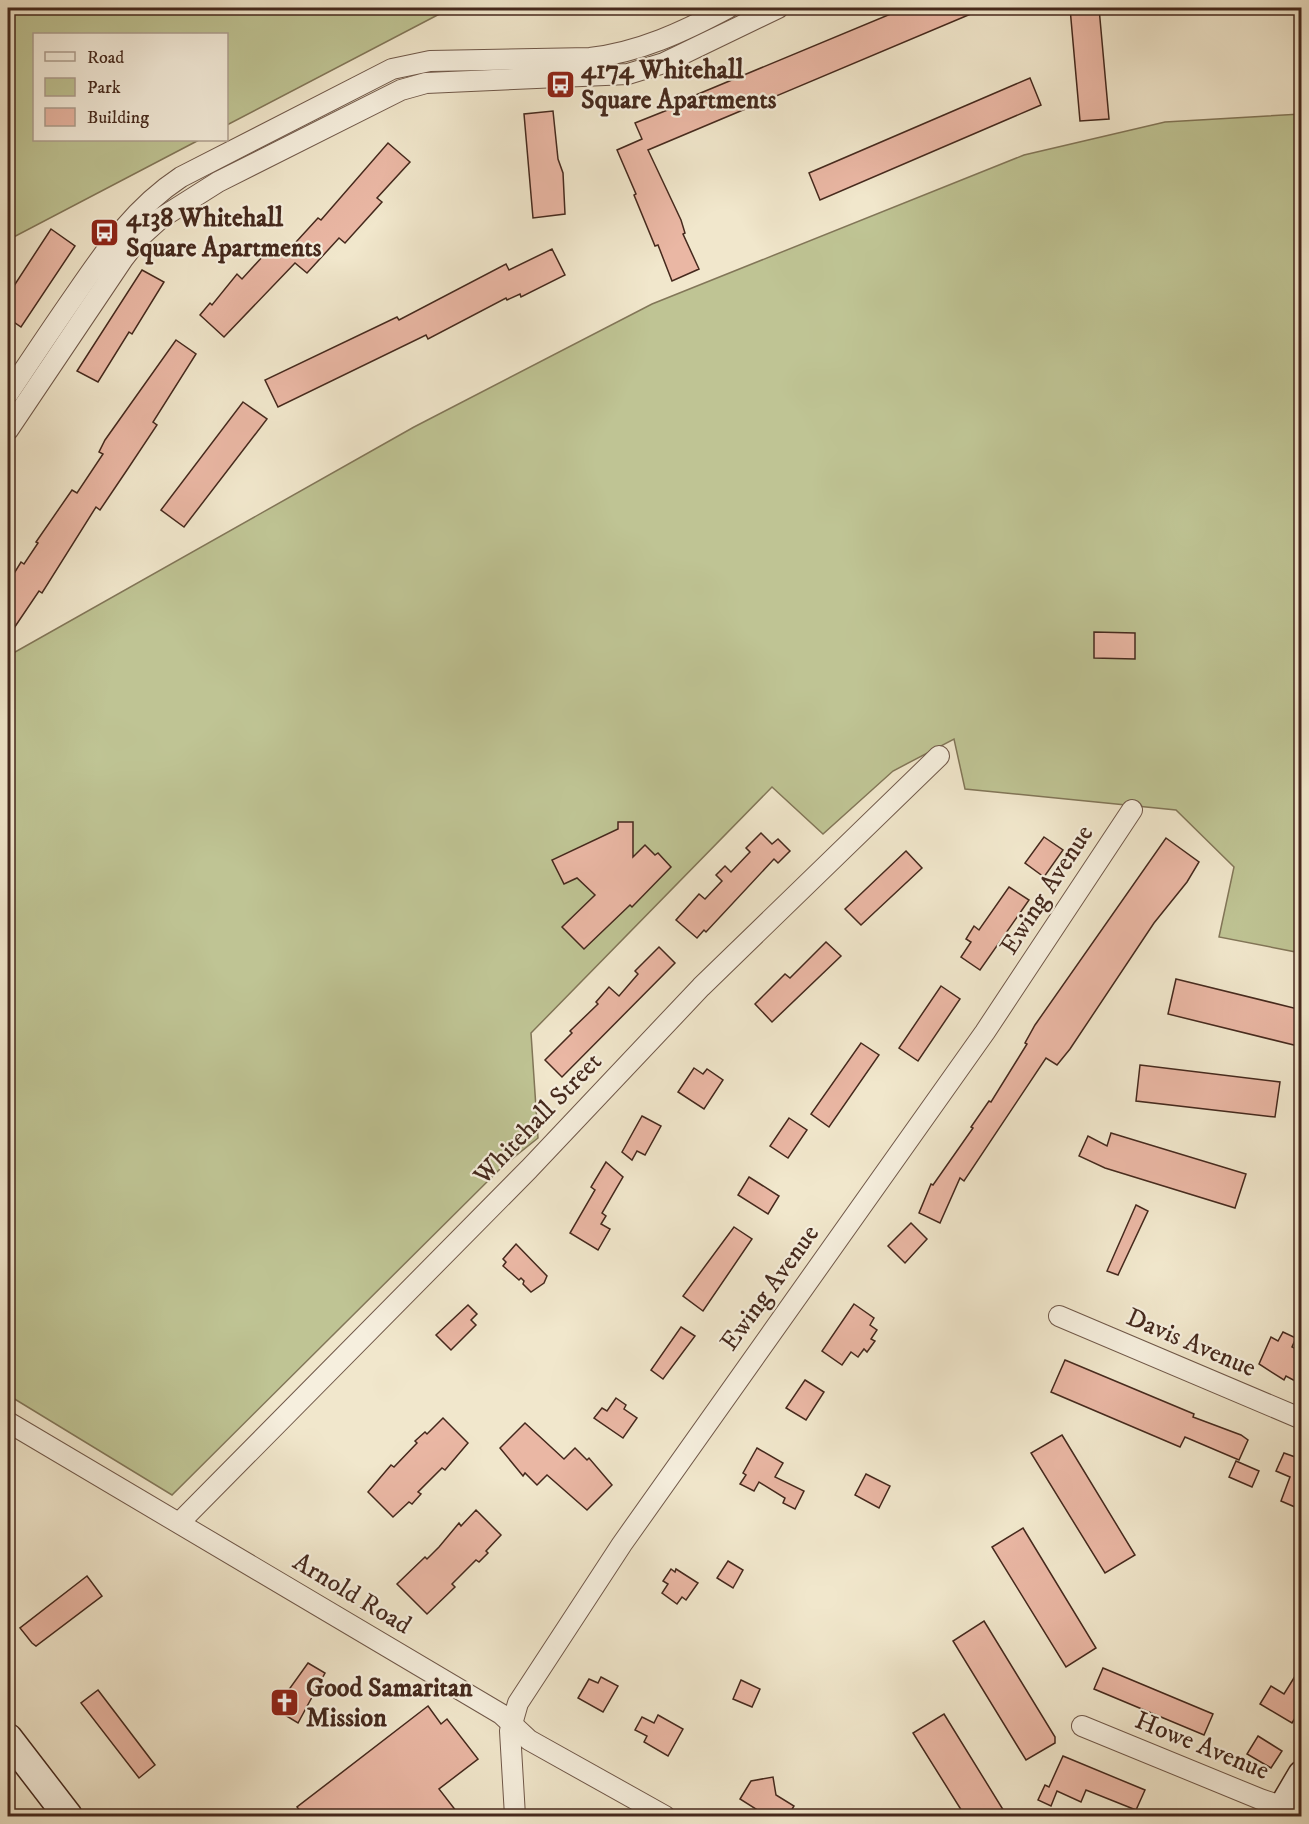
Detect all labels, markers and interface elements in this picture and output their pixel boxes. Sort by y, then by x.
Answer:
legend [33,33,228,141]
text: Road [87,47,124,69]
place label: 4174 Whitehall Square Apartments [581,54,777,117]
bus stop icon: 4174 Whitehall Square Apartments [544,69,576,101]
text: Park [87,77,121,99]
text: Building [87,107,149,129]
place label: 4138 Whitehall Square Apartments [126,202,322,265]
bus stop icon: 4138 Whitehall Square Apartments [89,217,121,249]
street label: Ewing Avenue [993,819,1101,961]
street label: Whitehall Street [466,1046,609,1193]
street label: Ewing Avenue [713,1218,827,1358]
street label: Davis Avenue [1121,1301,1261,1385]
street label: Arnold Road [287,1546,417,1642]
place label: Good Samaritan Mission [306,1672,473,1735]
church icon: Good Samaritan Mission [269,1687,301,1719]
street label: Howe Avenue [1130,1704,1274,1788]

